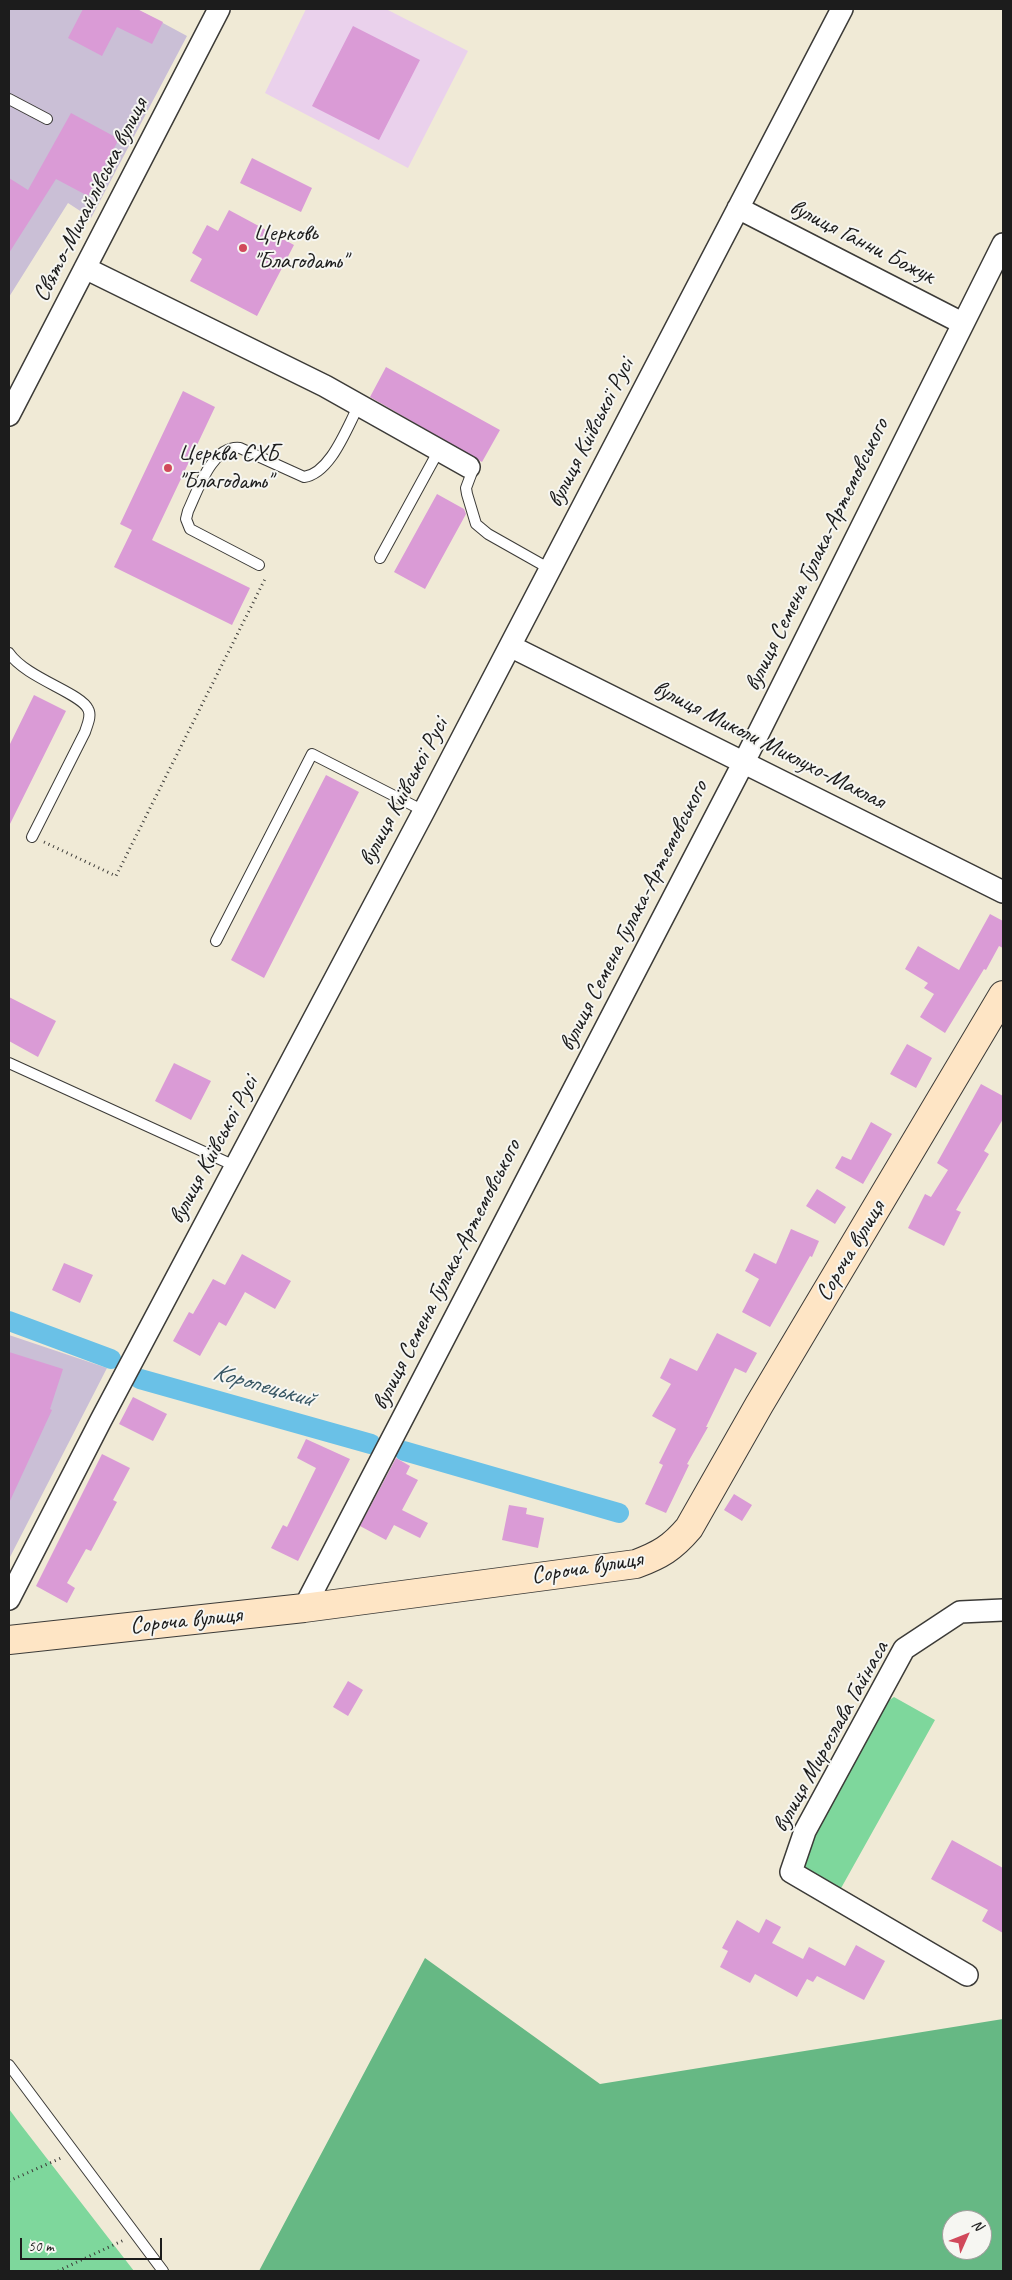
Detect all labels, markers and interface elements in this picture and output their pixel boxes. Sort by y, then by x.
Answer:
street label: Свято-Михайлівська вулиця [27,93,155,307]
street label: вулиця Ганни Божук [784,193,940,291]
place label: Церковь "Благодать" [253,220,347,276]
marker: Церковь "Благодать" [237,242,249,254]
street label: вулиця Київської Русі [541,354,641,512]
street label: вулиця Семена Гулака-Артемовського [738,414,896,696]
place label: Церква ЄХБ "Благодать" [178,440,279,496]
marker: Церква ЄХБ "Благодать" [162,462,174,474]
street label: вулиця Миколи Миклухо-Маклая [648,674,890,816]
street label: вулиця Київської Русі [353,713,455,871]
street label: вулиця Семена Гулака-Артемовського [553,776,715,1056]
street label: вулиця Київської Русі [163,1071,265,1229]
street label: вулиця Семена Гулака-Артемовського [366,1135,528,1415]
street label: Сороча вулиця [810,1195,892,1307]
water label: Коропецький [209,1357,317,1415]
street label: Сороча вулиця [529,1545,645,1591]
street label: Сороча вулиця [129,1601,243,1641]
street label: вулиця Мирослава Гайнаса [766,1636,896,1838]
north arrow [942,2210,992,2260]
text: N [968,2216,987,2234]
scale bar [22,2228,165,2260]
text: 50 m [28,2237,54,2256]

